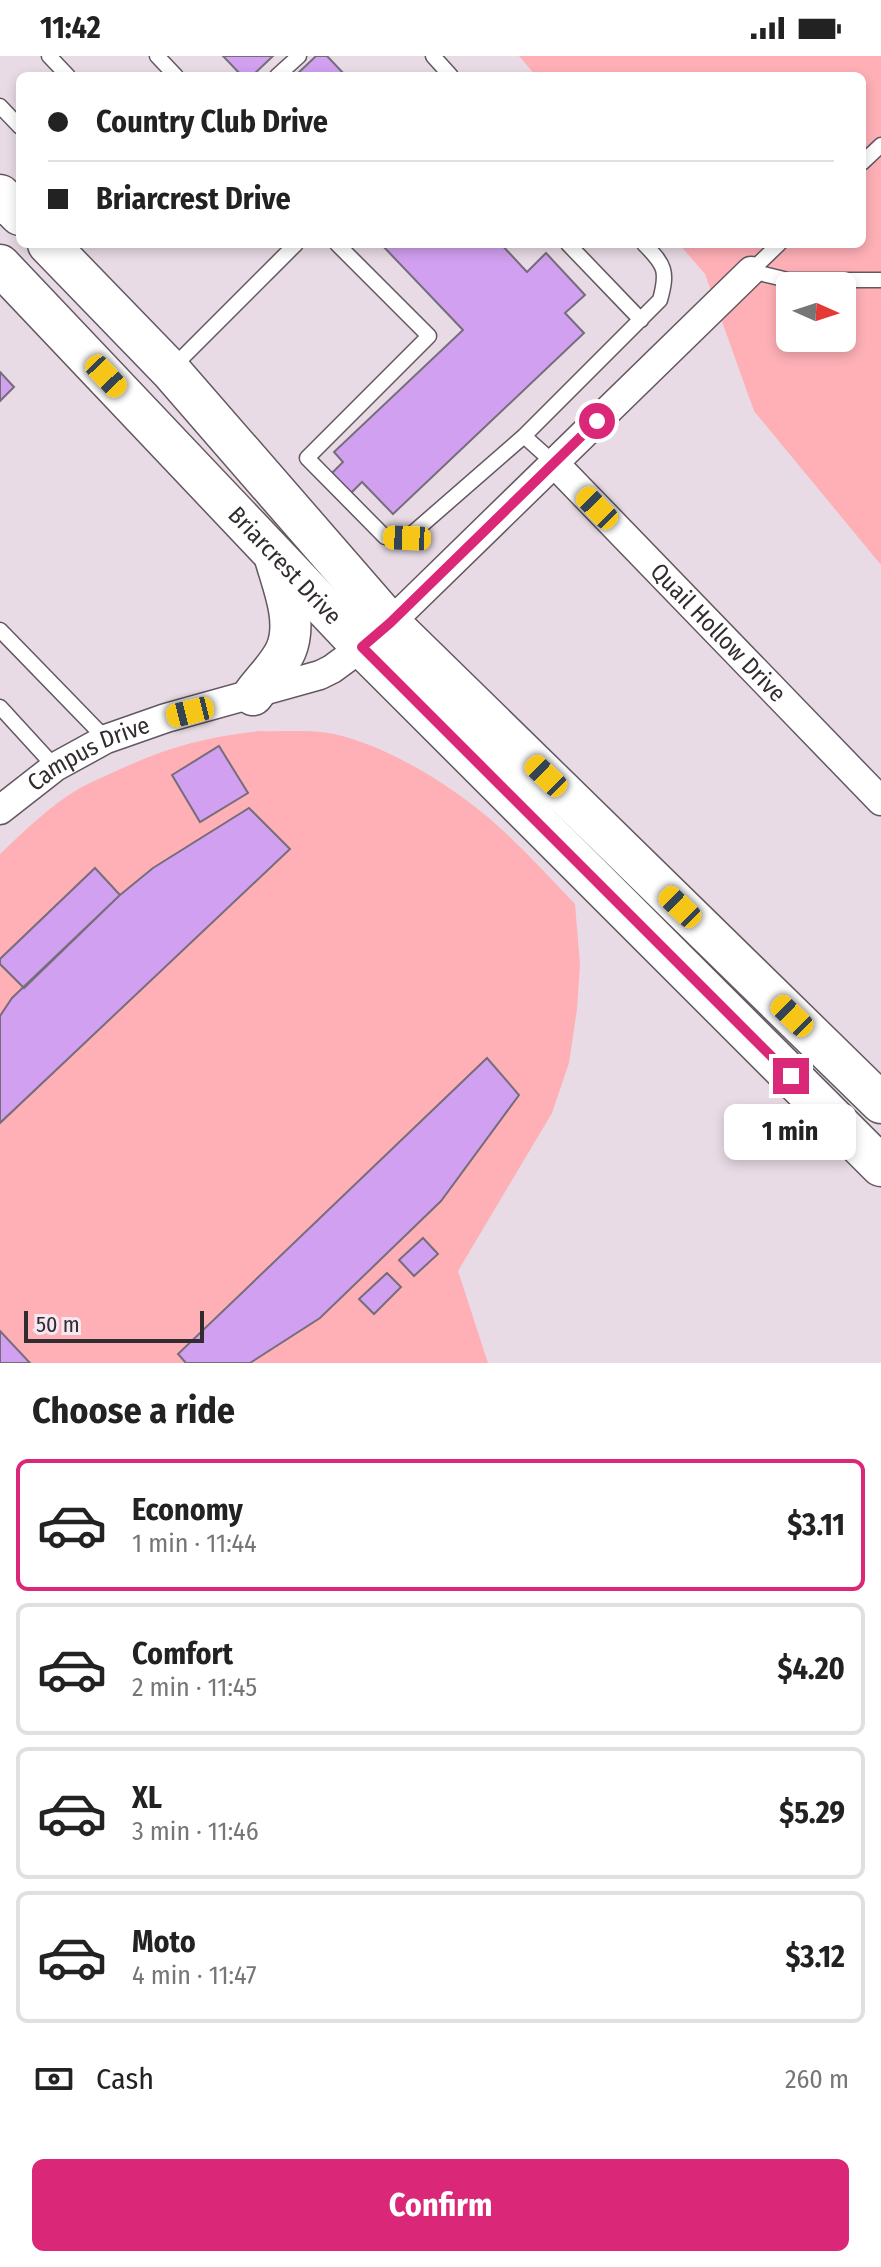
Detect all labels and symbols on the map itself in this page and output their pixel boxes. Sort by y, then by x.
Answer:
north arrow [776,272,856,352]
car [81,350,131,402]
route start [579,403,615,439]
car [572,482,622,534]
street label: Briarcrest Drive [222,501,347,630]
car [383,525,431,551]
street label: Quail Hollow Drive [645,557,791,708]
car [164,695,216,729]
street label: Campus Drive [22,711,153,797]
car [520,751,572,801]
car [654,882,706,932]
car [766,991,818,1041]
route end [773,1058,809,1094]
callout: 1 min [725,1104,857,1160]
scale bar [24,1307,204,1343]

